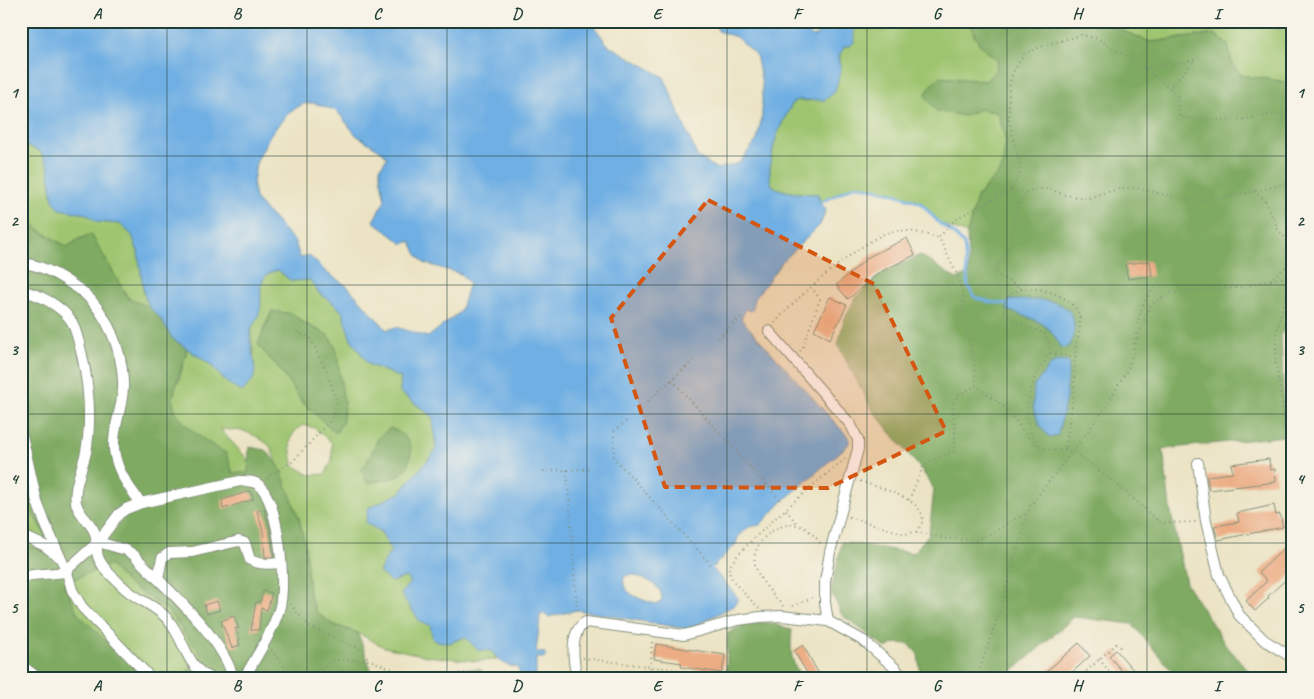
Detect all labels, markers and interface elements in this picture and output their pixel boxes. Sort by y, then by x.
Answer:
text: A [93,4,103,24]
text: B [233,4,243,24]
text: C [373,4,383,24]
text: D [512,4,523,24]
text: E [653,4,664,24]
text: F [793,4,804,24]
text: G [933,4,943,24]
text: H [1072,4,1084,24]
text: I [1214,4,1224,24]
text: 1 [10,83,19,103]
text: 1 [1296,83,1305,103]
text: 2 [10,211,19,231]
text: 2 [1296,211,1305,231]
text: 3 [10,340,19,360]
text: 3 [1296,340,1305,360]
text: 4 [10,469,19,489]
text: 4 [1296,469,1305,489]
text: 5 [11,598,20,618]
text: 5 [1297,598,1306,618]
text: A [93,676,103,696]
text: B [233,676,243,696]
text: C [373,676,383,696]
text: D [512,676,523,696]
text: E [653,676,664,696]
text: F [793,676,804,696]
text: G [933,676,943,696]
text: H [1072,676,1084,696]
text: I [1214,676,1224,696]

